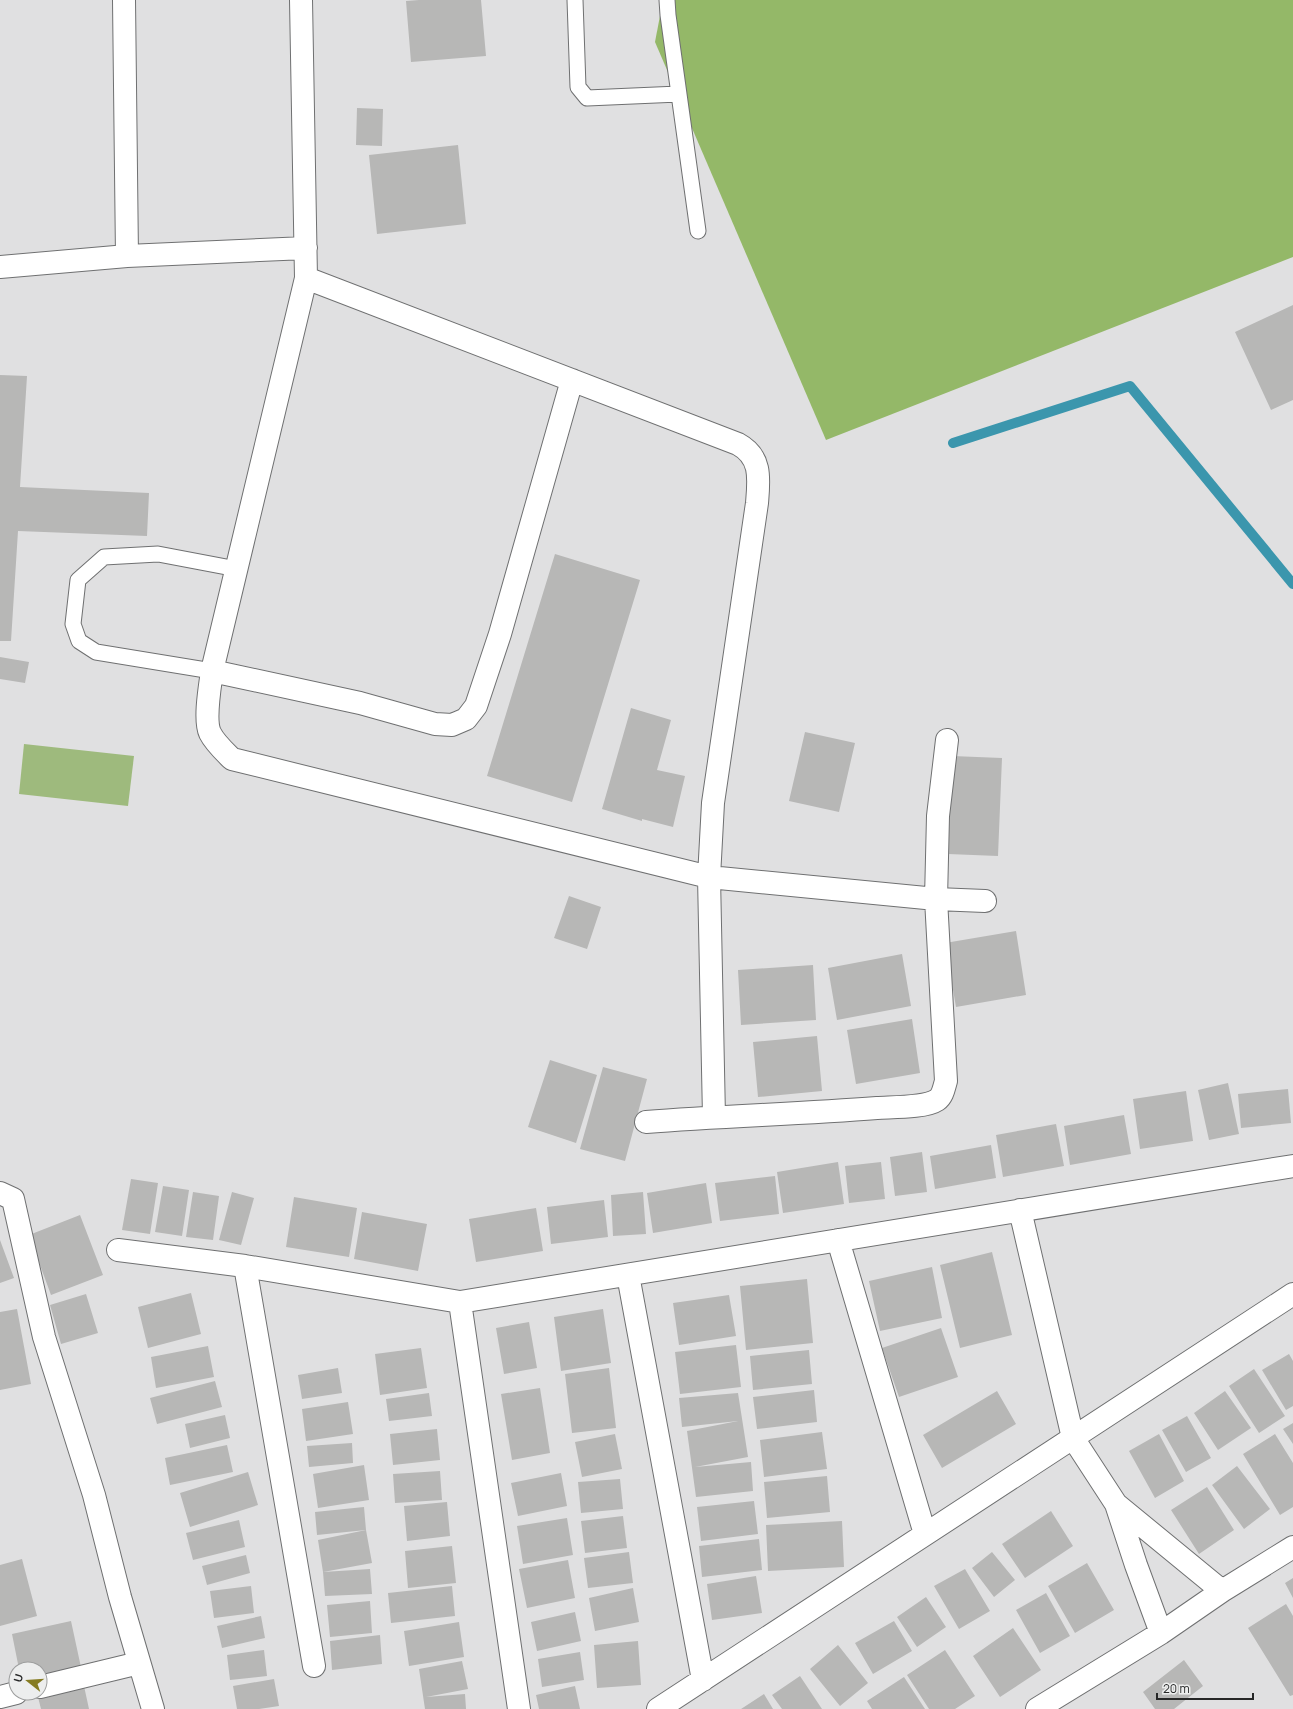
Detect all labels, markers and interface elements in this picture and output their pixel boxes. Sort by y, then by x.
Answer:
north arrow [8,1661,48,1701]
text: U [10,1672,26,1684]
scale bar [1157,1675,1253,1701]
text: 20 m [1163,1680,1190,1697]

